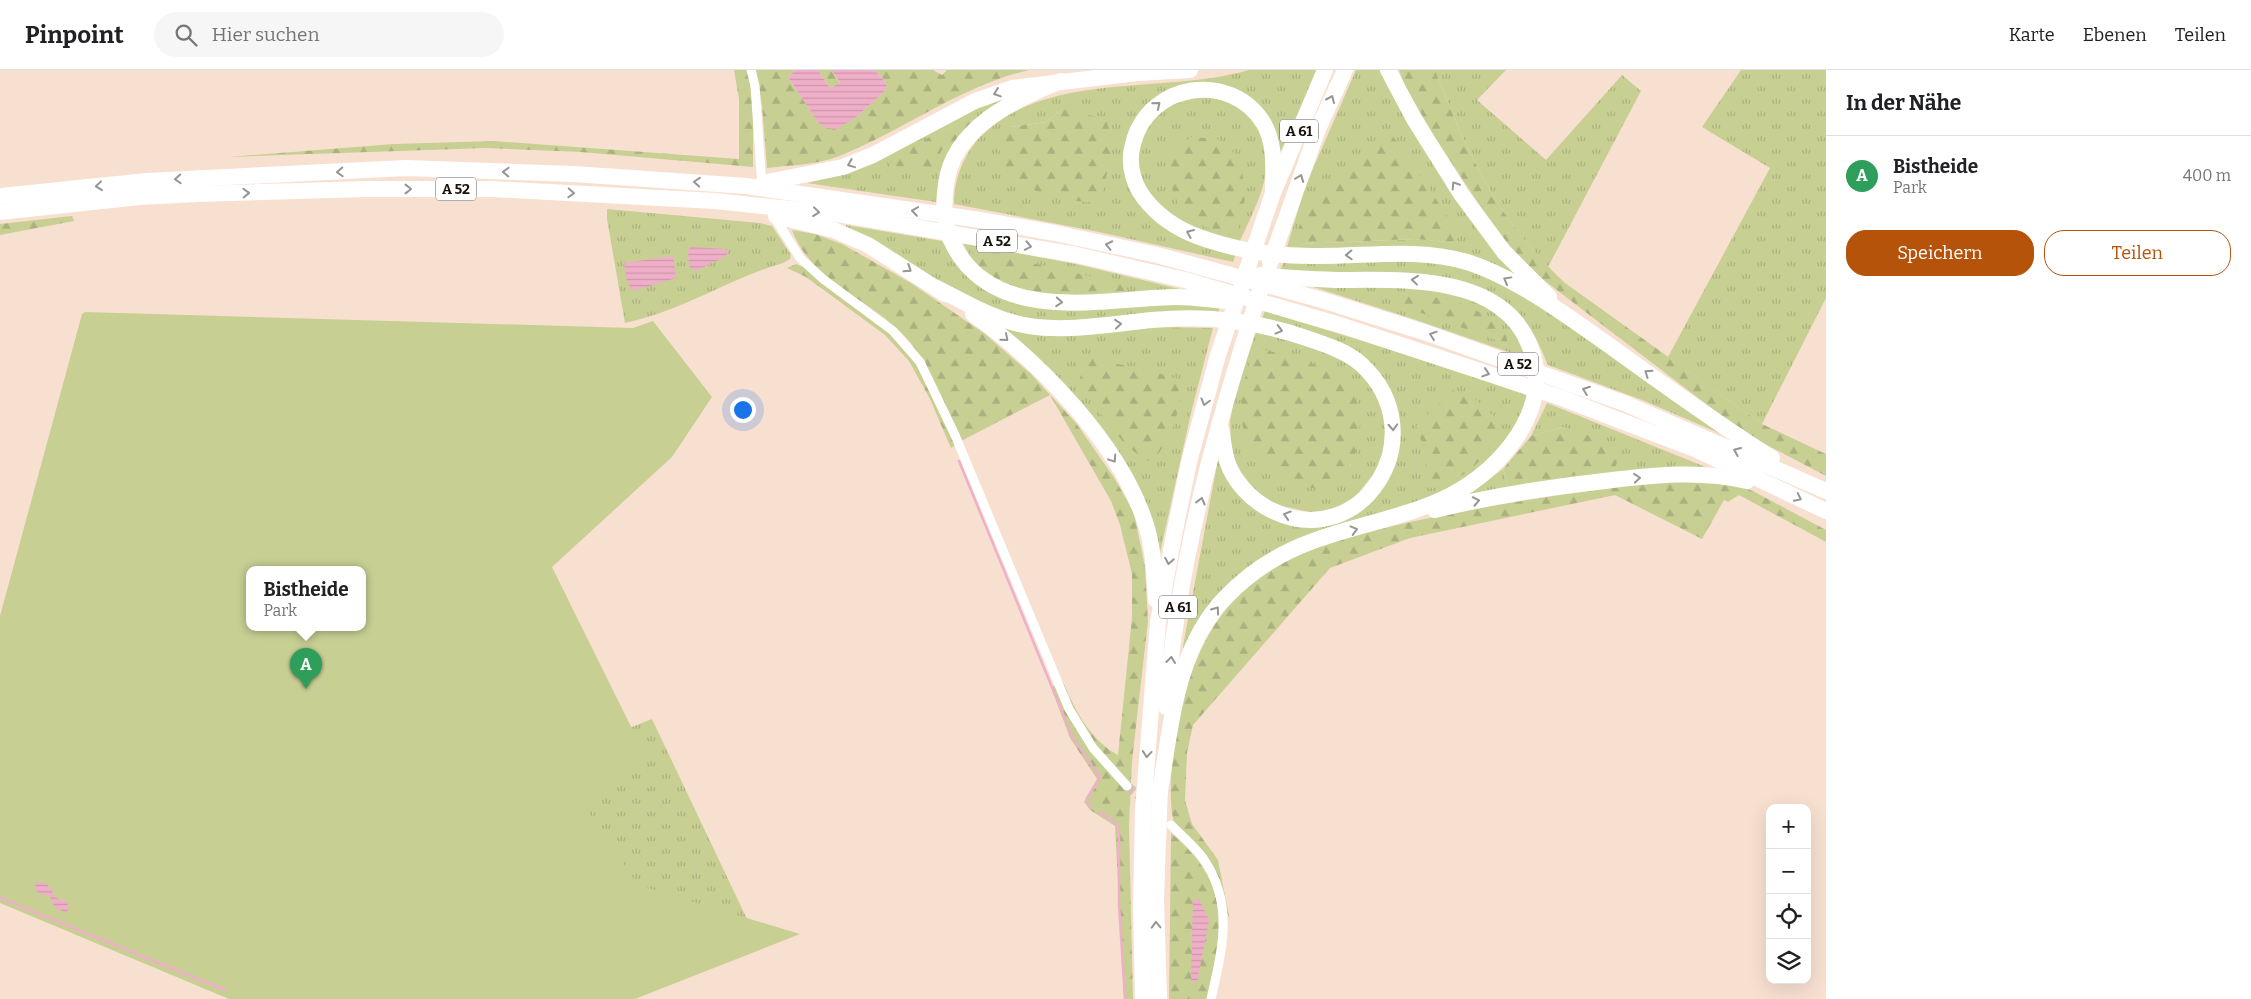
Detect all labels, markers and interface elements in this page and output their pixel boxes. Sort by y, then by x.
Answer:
search box [154,12,504,57]
text: Pinpoint [25,21,124,49]
icon: search [172,21,200,49]
text: Hier suchen [212,23,320,46]
text: Karte [2009,24,2055,46]
text: Ebenen [2083,24,2147,46]
text: Teilen [2175,24,2226,46]
one-way arrow [993,88,1001,98]
text: In der Nähe [1846,90,1961,116]
one-way arrow [1325,95,1336,104]
one-way arrow [1151,103,1160,111]
road number: A 61 [1280,119,1318,142]
text: Bistheide [1893,155,1978,178]
one-way arrow [847,158,856,169]
one-way arrow [336,166,344,177]
one-way arrow [502,166,510,177]
text: A [1856,166,1868,185]
text: 400 m [2183,166,2231,185]
one-way arrow [173,174,181,185]
one-way arrow [1294,175,1304,183]
one-way arrow [693,176,701,187]
road number: A 52 [436,178,476,200]
text: Park [1893,178,1927,197]
one-way arrow [94,180,102,191]
one-way arrow [1452,181,1461,190]
one-way arrow [405,184,413,194]
one-way arrow [242,187,250,198]
one-way arrow [567,188,575,199]
one-way arrow [812,206,820,217]
one-way arrow [910,206,919,216]
one-way arrow [1186,229,1195,240]
road number: A 52 [977,230,1017,252]
button: Speichern [1846,230,2034,276]
button: Teilen [2044,230,2231,276]
one-way arrow [1105,240,1114,251]
one-way arrow [1024,241,1033,251]
one-way arrow [1345,250,1352,260]
one-way arrow [903,263,912,272]
one-way arrow [1411,275,1419,286]
one-way arrow [1503,277,1512,287]
one-way arrow [1056,296,1064,307]
one-way arrow [1114,319,1122,330]
one-way arrow [1275,324,1283,335]
one-way arrow [1429,331,1438,341]
one-way arrow [999,332,1008,341]
road number: A 52 [1498,352,1538,376]
one-way arrow [1482,367,1490,377]
one-way arrow [1644,370,1654,379]
one-way arrow [1583,386,1591,396]
your location [730,397,756,423]
one-way arrow [1200,397,1211,406]
one-way arrow [1388,424,1399,432]
one-way arrow [1733,447,1742,458]
one-way arrow [1107,453,1116,462]
one-way arrow [1633,473,1641,484]
one-way arrow [1793,492,1802,502]
one-way arrow [1195,496,1206,505]
one-way arrow [1471,497,1480,507]
one-way arrow [1283,511,1292,521]
one-way arrow [1349,525,1357,535]
one-way arrow [1165,557,1175,565]
popup [246,566,366,631]
text: Bistheide [263,578,349,601]
road number: A 61 [1159,596,1197,618]
text: Park [263,601,297,620]
one-way arrow [1210,606,1219,616]
pin: A [290,648,322,689]
one-way arrow [1165,656,1176,664]
one-way arrow [1142,750,1153,758]
map controls [1766,804,1811,984]
button: + [1766,804,1811,849]
button: − [1766,849,1811,894]
button: locate [1766,894,1811,939]
one-way arrow [1151,921,1162,929]
button: layers [1766,939,1811,984]

